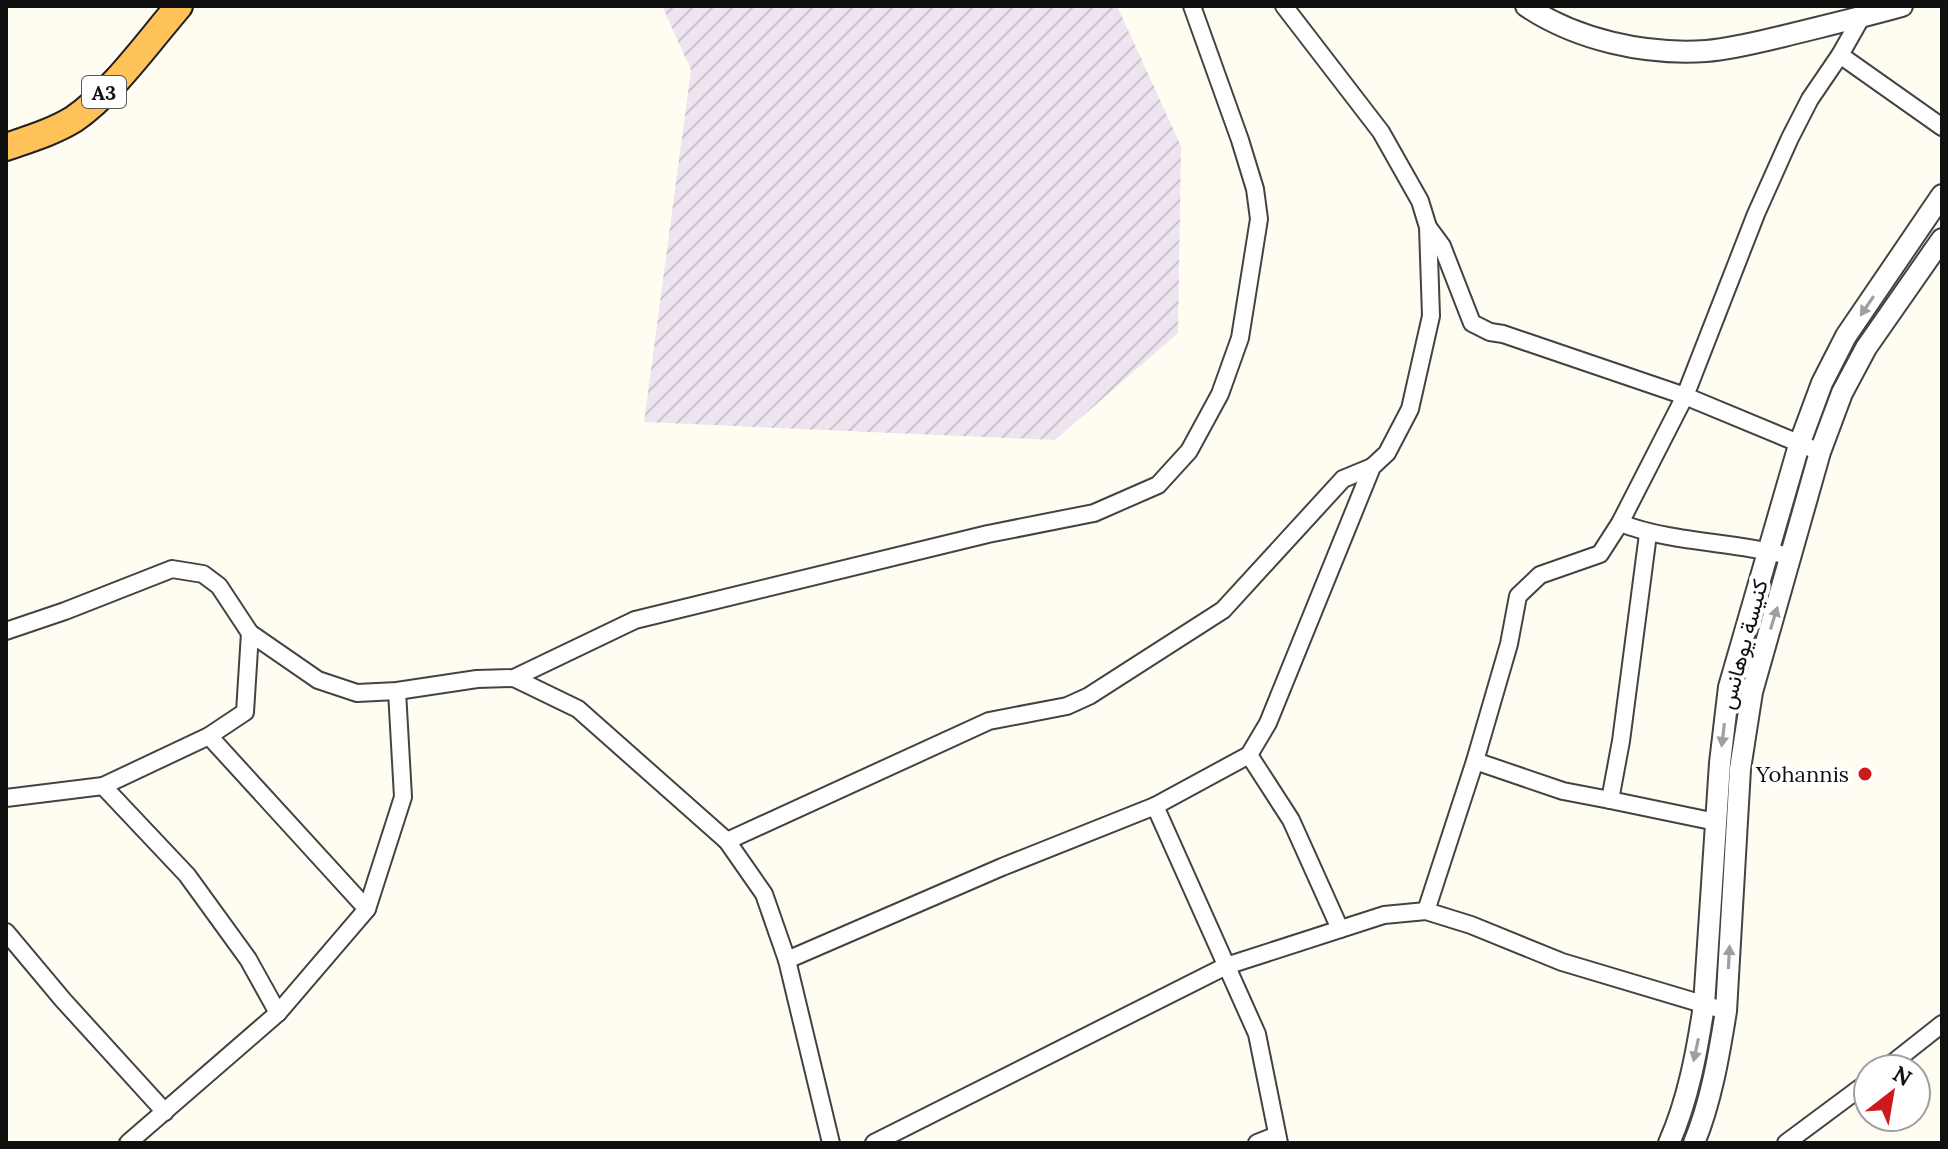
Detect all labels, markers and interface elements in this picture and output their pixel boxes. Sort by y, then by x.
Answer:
road number: A3 [82,76,126,108]
one-way arrow [1860,295,1875,316]
street label: كنيسة يوهانس [1712,576,1774,712]
one-way arrow [1768,605,1781,629]
one-way arrow [1716,723,1729,748]
place label: Yohannis [1755,760,1849,788]
marker: Yohannis [1856,765,1874,783]
one-way arrow [1723,944,1736,969]
one-way arrow [1689,1037,1702,1062]
north arrow [1852,1053,1932,1133]
text: N [1888,1059,1917,1092]

